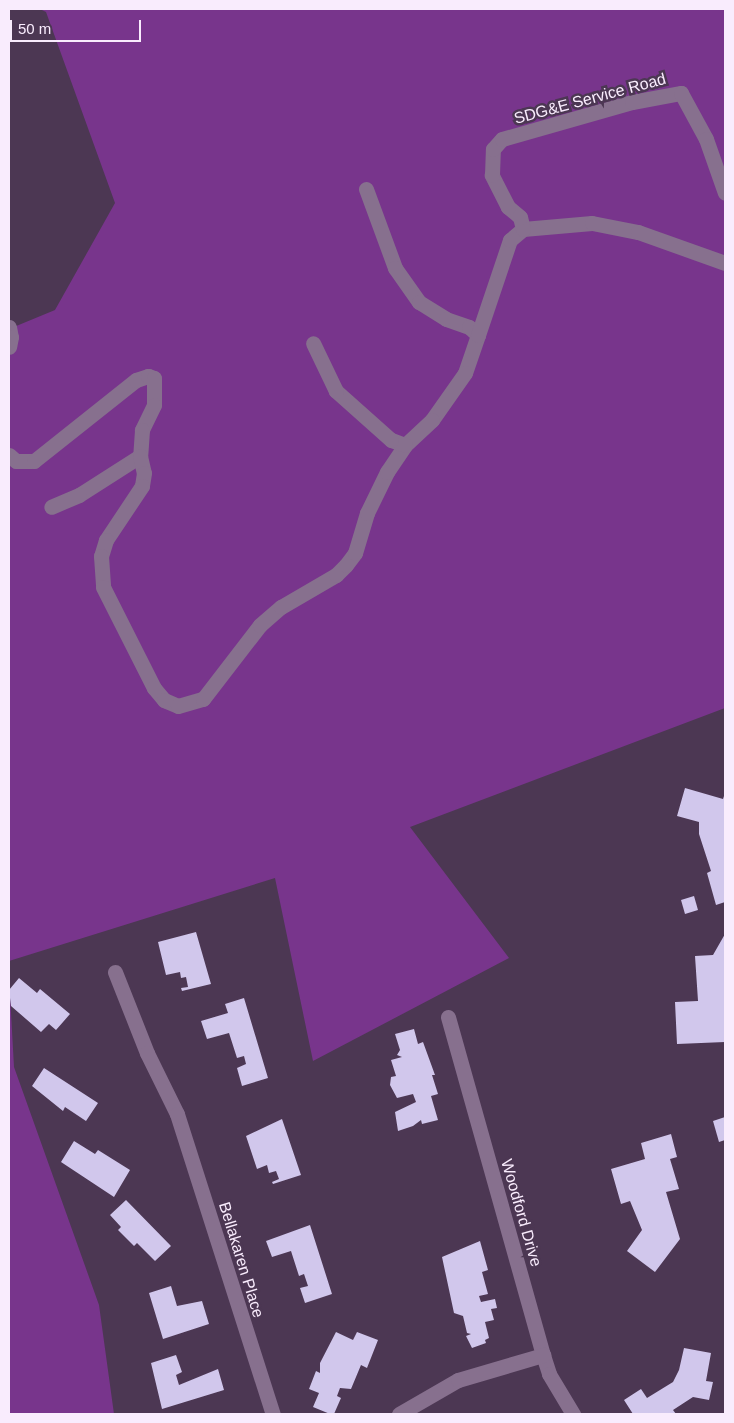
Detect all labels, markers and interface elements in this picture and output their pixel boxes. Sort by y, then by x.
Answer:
scale bar [12,10,144,42]
text: 50 m [18,20,51,37]
street label: SDG&E Service Road [512,69,668,129]
street label: Woodford Drive [496,1157,546,1269]
street label: Bellakaren Place [214,1200,268,1320]

